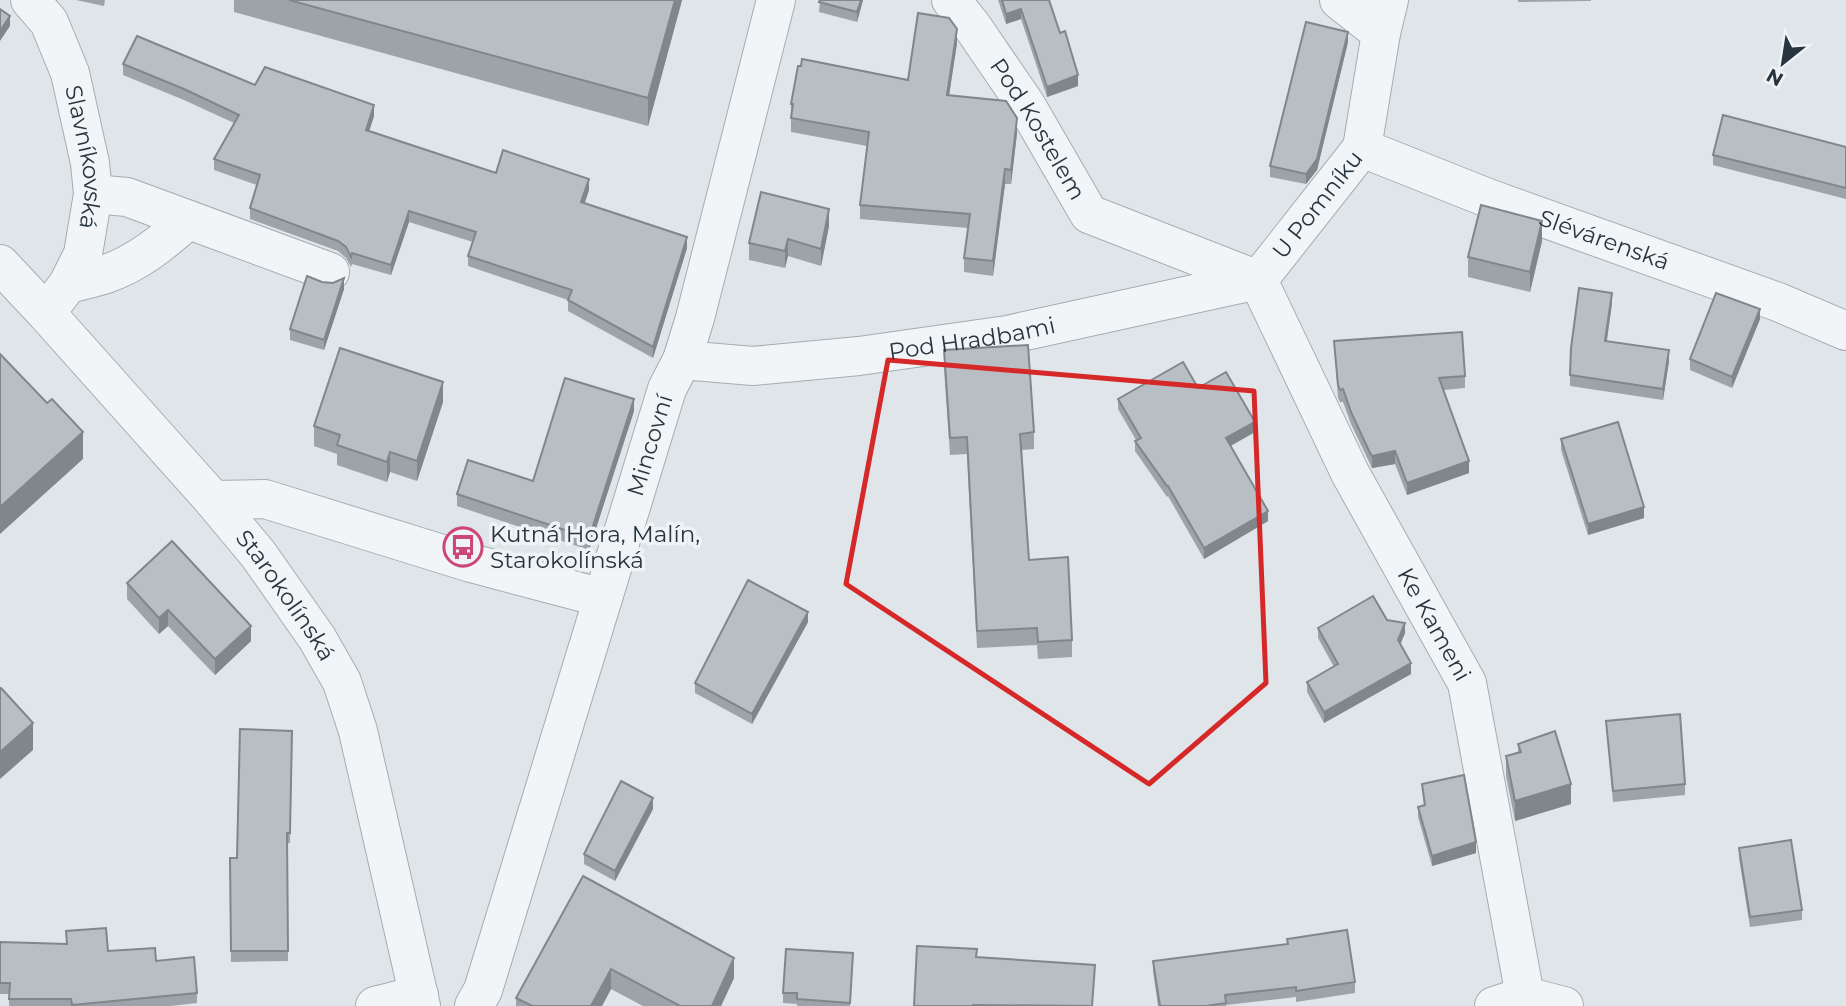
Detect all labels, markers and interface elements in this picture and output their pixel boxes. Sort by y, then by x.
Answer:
north arrow [1748,28,1818,98]
street label: Pod Kostelem [984,53,1092,205]
text: N [1762,63,1787,91]
street label: Slavníkovská [59,82,107,231]
street label: U Pomníku [1266,145,1369,264]
street label: Slévárenská [1535,203,1673,276]
street label: Pod Hradbami [887,311,1058,366]
street label: Mincovní [621,390,679,499]
place label: Kutná Hora, Malín, Starokolínská [490,520,700,574]
street label: Starokolínská [230,524,341,666]
bus stop icon: Kutná Hora, Malín, Starokolínská [442,526,484,568]
street label: Ke Kameni [1392,563,1477,686]

